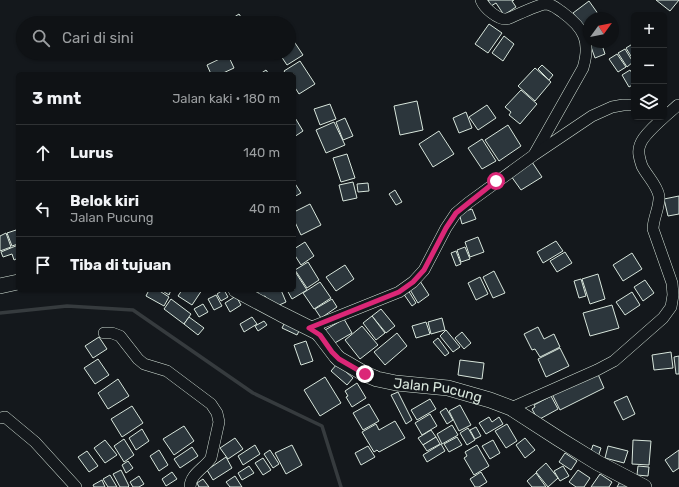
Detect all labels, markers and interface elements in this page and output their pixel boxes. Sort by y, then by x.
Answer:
north arrow [583,12,619,48]
map controls [631,12,667,120]
button: + [631,12,667,48]
search box [16,16,296,60]
icon: search [30,27,52,49]
text: Cari di sini [62,29,134,47]
button: − [631,48,667,84]
button: layers [631,84,667,120]
text: 3 mnt [32,88,81,108]
text: Jalan kaki · 180 m [172,91,280,106]
icon: ahead [32,142,54,164]
text: Lurus [70,144,113,162]
text: 140 m [243,145,280,160]
route start [487,172,505,190]
text: Belok kiri [70,192,139,210]
icon: left [32,198,54,220]
text: 40 m [249,201,280,216]
text: Jalan Pucung [70,210,154,225]
icon: arrive [32,254,54,276]
text: Tiba di tujuan [70,256,171,274]
route end [356,365,374,383]
street label: Jalan Pucung [393,375,484,406]

